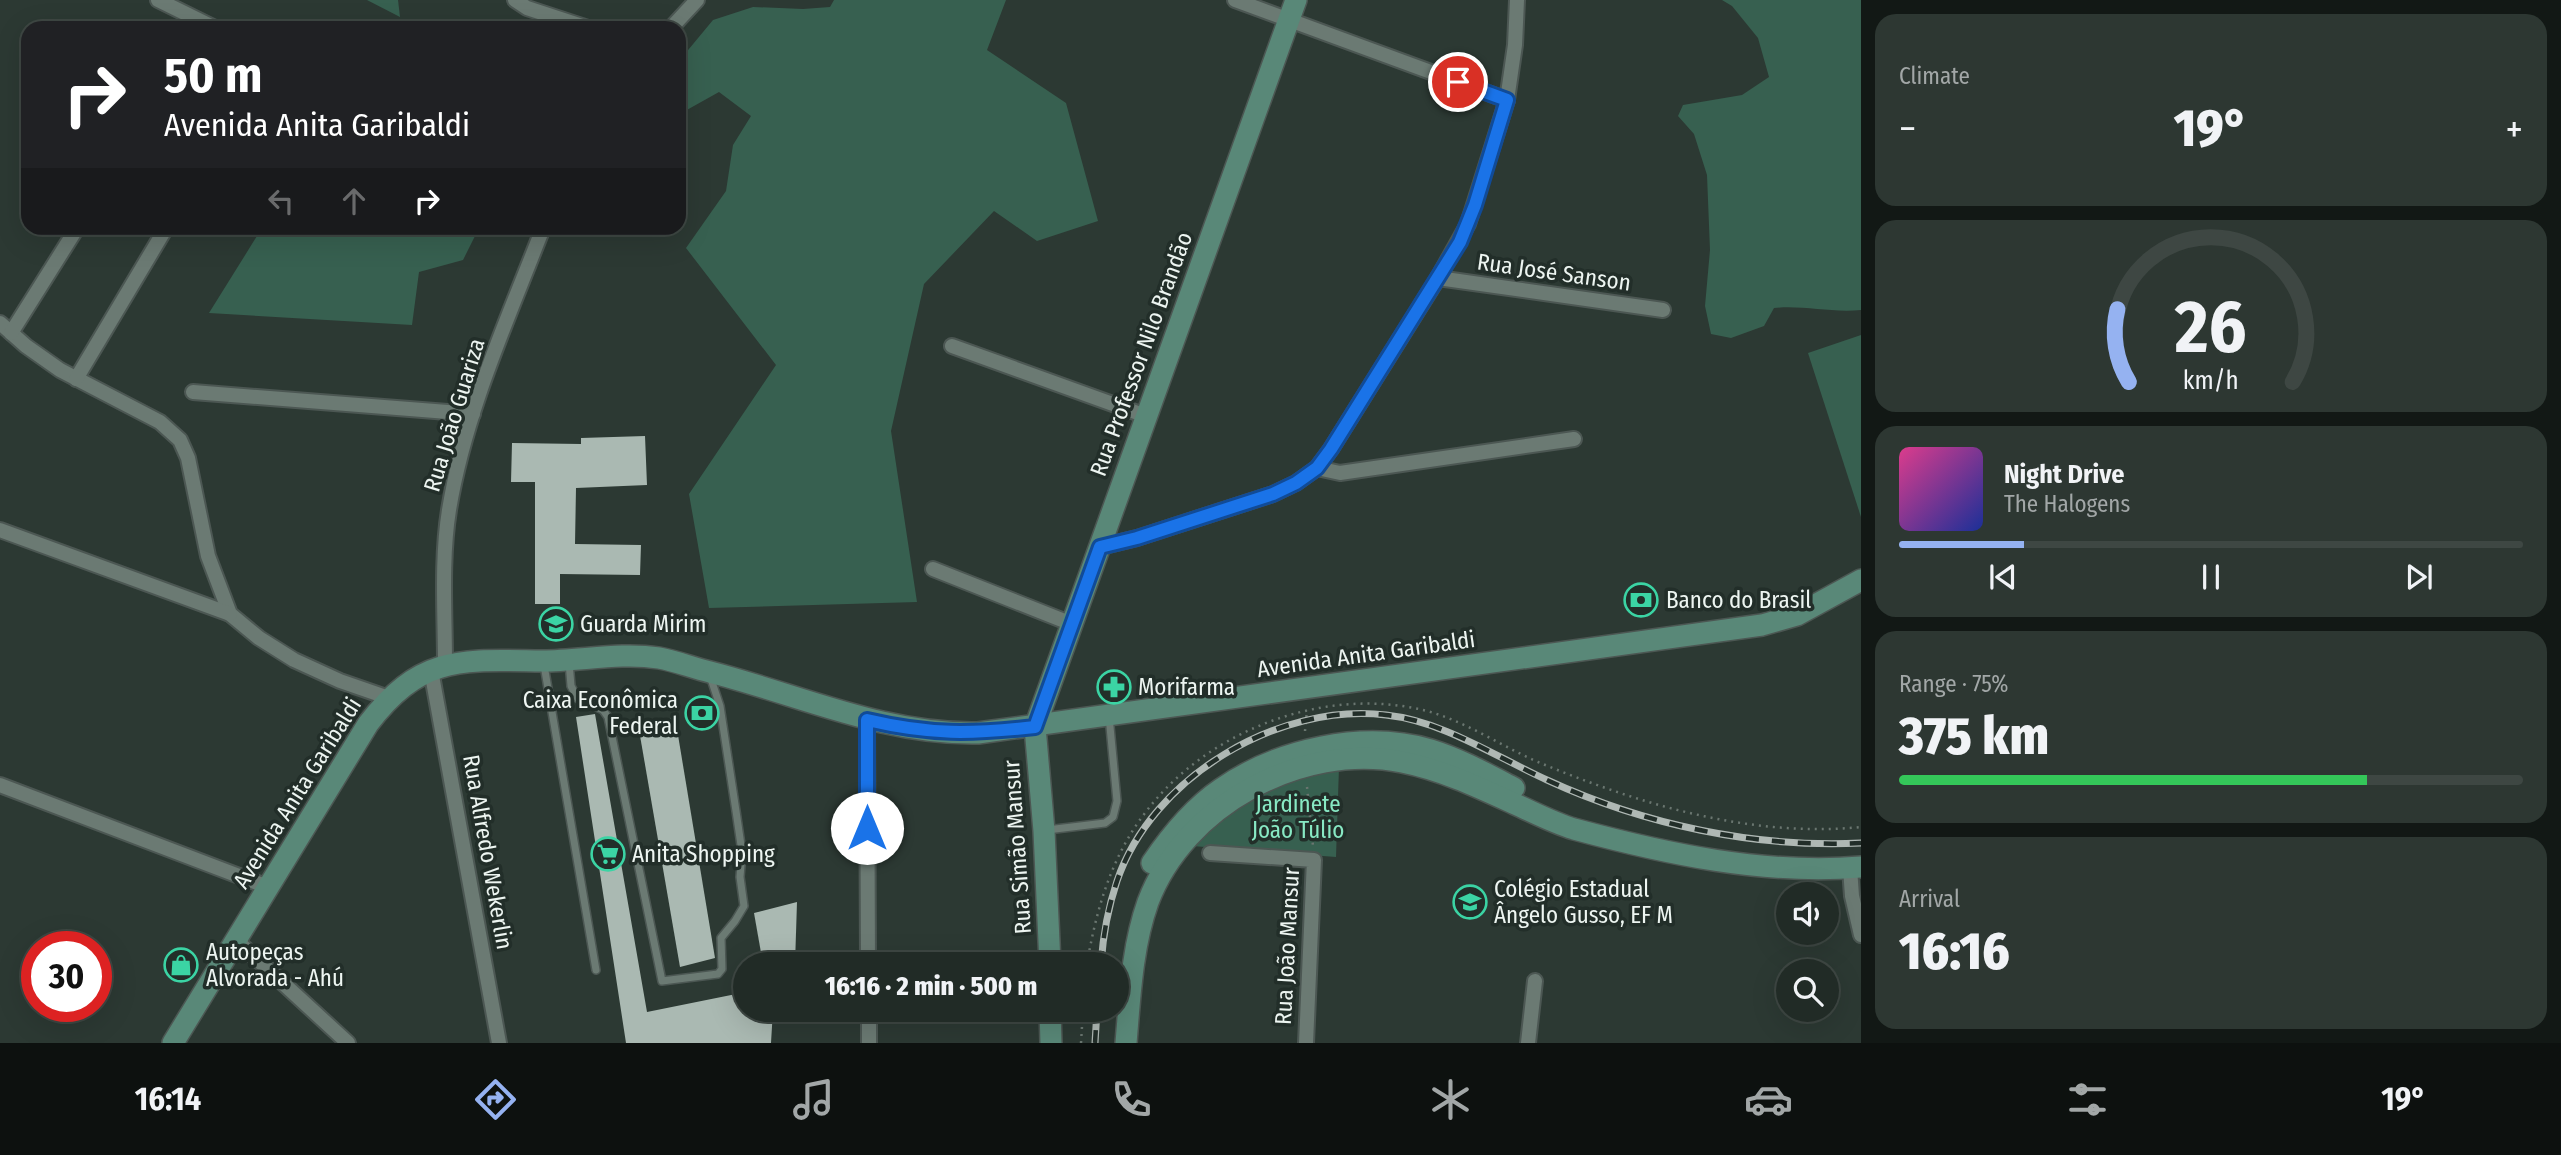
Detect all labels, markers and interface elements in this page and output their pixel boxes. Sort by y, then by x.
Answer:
text: 50 m [164,46,262,105]
icon: right [49,49,140,140]
pin [1428,52,1488,112]
text: Climate [1899,62,1970,90]
icon: arrive [1439,63,1477,101]
text: 19° [2174,97,2248,160]
text: Avenida Anita Garibaldi [164,106,470,144]
text: − [1899,106,1916,152]
text: + [2506,106,2523,152]
icon: left [262,182,300,220]
icon: ahead [335,182,373,220]
icon: right [408,182,446,220]
street label: Rua Professor Nilo Brandão [1084,228,1198,480]
street label: Rua José Sanson [1475,247,1633,297]
text: 26 [2174,284,2247,371]
street label: Rua João Guariza [417,335,491,495]
text: km/h [2183,365,2239,395]
text: Night Drive [2004,459,2124,490]
text: The Halogens [2004,490,2130,518]
icon: previous [1984,558,2022,596]
icon: pause [2192,558,2230,596]
icon: next [2400,558,2438,596]
bank icon: Banco do Brasil [1622,581,1660,619]
place label: Banco do Brasil [1666,586,1811,614]
school or university icon: Guarda Mirim [537,605,575,643]
place label: Guarda Mirim [580,610,707,638]
street label: Avenida Anita Garibaldi [1255,625,1477,683]
pharmacy icon: Morifarma [1095,668,1133,706]
text: Range · 75% [1899,670,2008,698]
place label: Morifarma [1138,673,1235,701]
place label: Caixa Econômica Federal [523,686,678,740]
street label: Avenida Anita Garibaldi [227,692,367,894]
bank icon: Caixa Econômica Federal [683,694,721,732]
text: 375 km [1899,705,2049,768]
street label: Rua Alfredo Wekerlin [457,752,519,952]
street label: Rua Simão Mansur [997,759,1037,935]
park label: Jardinete João Túlio [1252,790,1344,844]
position arrow [830,791,904,865]
supermarket icon: Anita Shopping [589,835,627,873]
place label: Anita Shopping [632,840,775,868]
street label: Rua João Mansur [1269,866,1305,1026]
place label: Colégio Estadual Ângelo Gusso, EF M [1494,875,1673,929]
map controls [1776,882,1839,1022]
button: sound [1776,882,1839,945]
school or university icon: Colégio Estadual Ângelo Gusso, EF M [1451,883,1489,921]
text: Arrival [1899,885,1960,913]
text: 16:16 [1899,920,2010,983]
speed limit sign: 30 [21,931,112,1022]
place label: Autopeças Alvorada - Ahú [206,938,344,992]
shop icon: Autopeças Alvorada - Ahú [162,946,200,984]
button: search [1776,959,1839,1022]
text: 16:16 · 2 min · 500 m [825,971,1037,1002]
icon: directions [471,1075,520,1124]
icon: music [789,1075,838,1124]
icon: phone [1107,1075,1156,1124]
icon: climate [1426,1075,1475,1124]
icon: car [1744,1075,1793,1124]
icon: filters [2063,1075,2112,1124]
text: 16:14 [135,1080,201,1118]
text: 19° [2381,1080,2426,1118]

